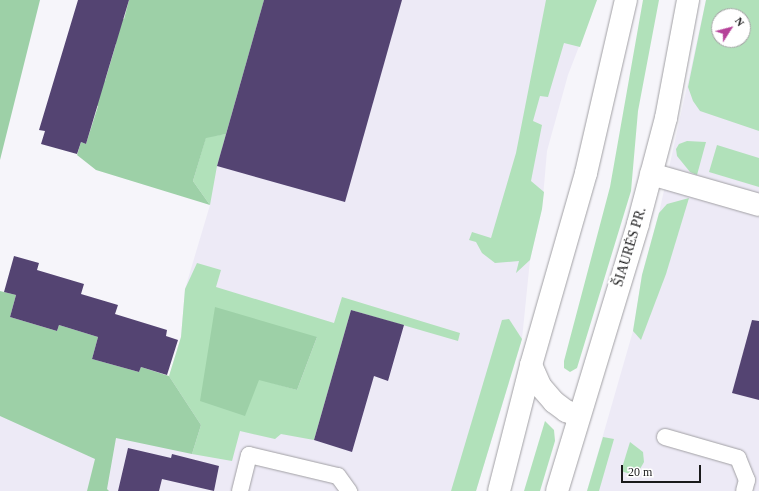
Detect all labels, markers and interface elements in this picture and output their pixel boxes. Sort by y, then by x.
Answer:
north arrow [711,8,751,48]
text: N [733,15,747,28]
street label: ŠIAURĖS PR. [610,205,650,289]
scale bar [623,457,703,483]
text: 20 m [628,465,652,479]

